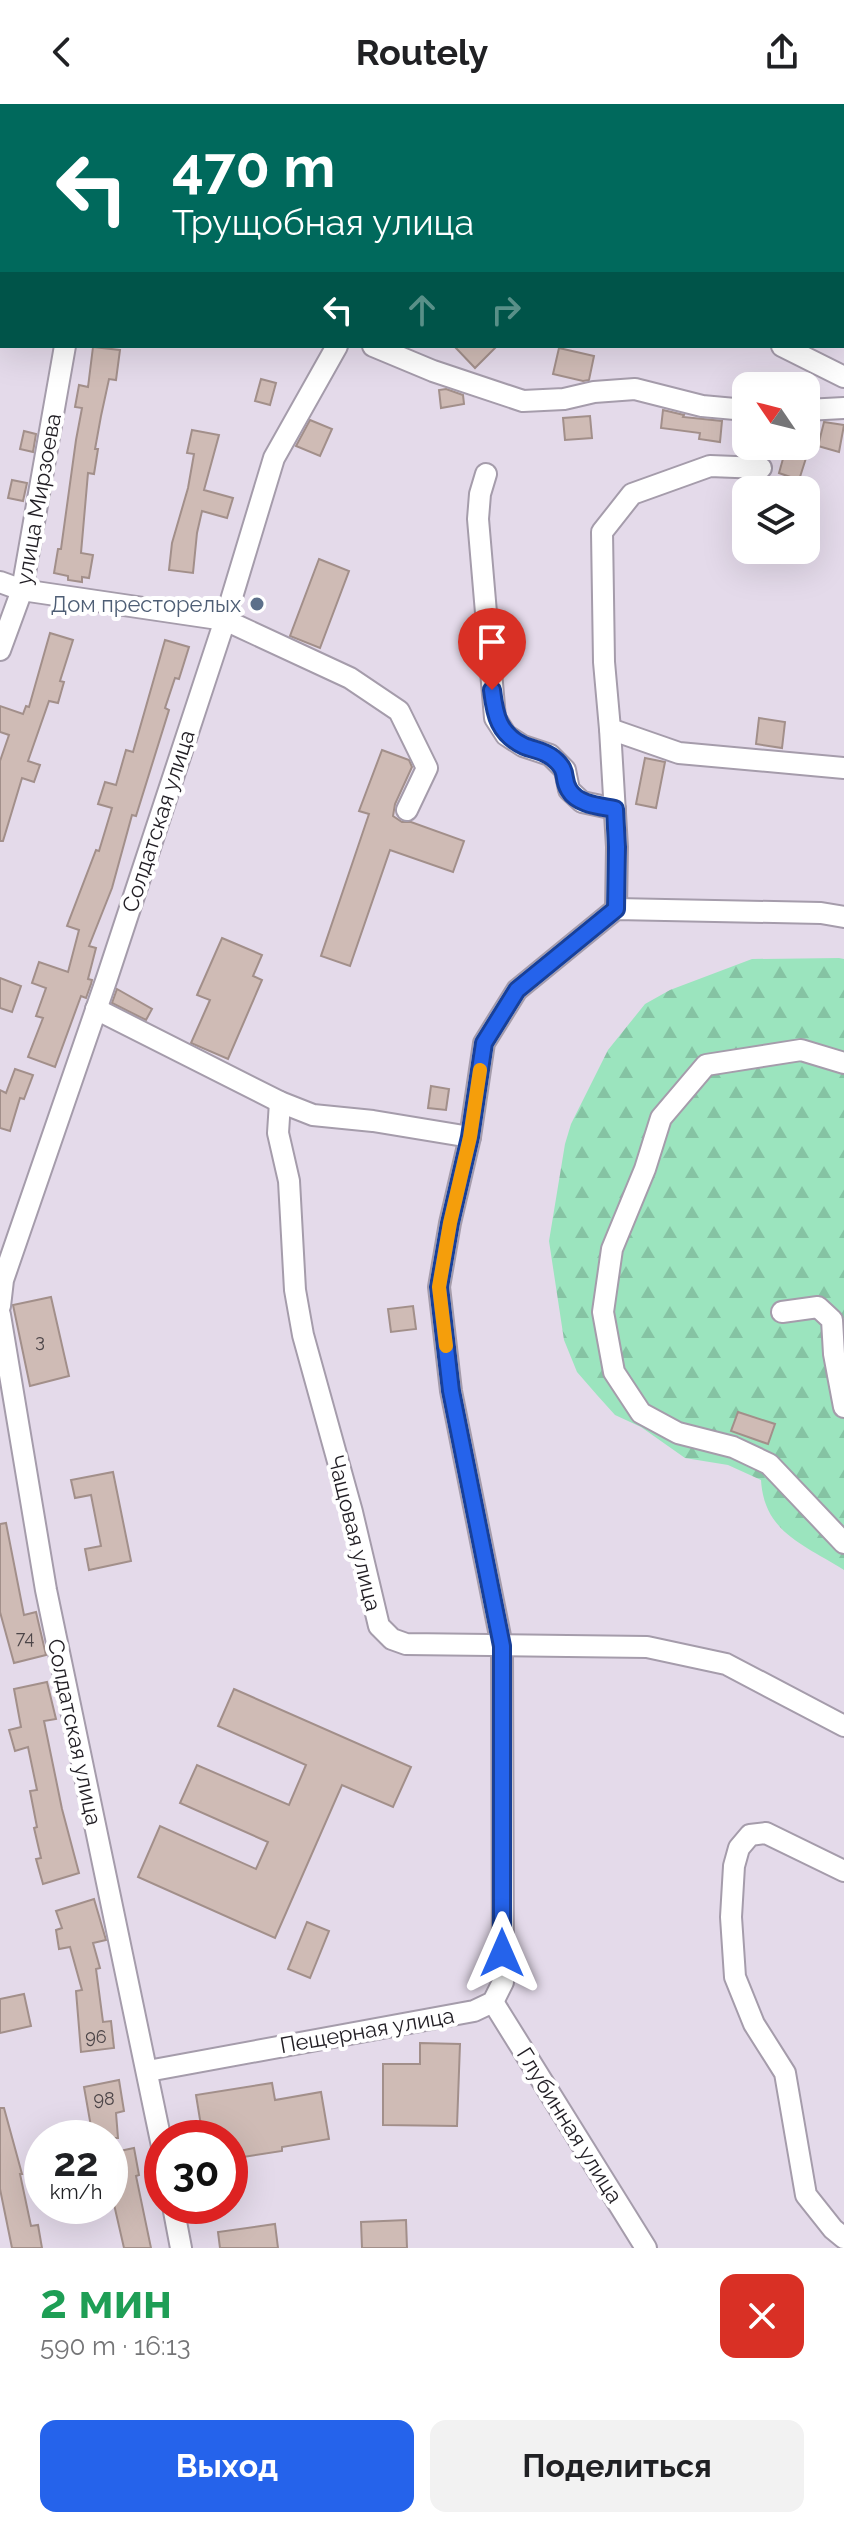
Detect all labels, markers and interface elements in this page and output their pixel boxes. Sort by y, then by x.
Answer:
icon: back [40,30,84,74]
icon: share [760,30,804,74]
text: Routely [356,31,488,73]
text: 470 m [172,134,335,200]
icon: left [40,136,144,240]
text: Трущобная улица [172,201,474,243]
icon: left [316,288,360,332]
icon: ahead [400,288,444,332]
icon: right [484,288,528,332]
north arrow [732,372,820,460]
map controls [732,372,820,564]
street label: улица Мирзоева [10,411,66,587]
button: layers [732,476,820,564]
place label: Дом престорелых [51,591,241,617]
marker: Дом престорелых [248,595,266,613]
pin [458,608,526,690]
icon: arrive [470,620,514,664]
street label: Солдатская улица [116,727,200,915]
house number: 3 [35,1330,45,1351]
street label: Чащовая улица [323,1452,387,1614]
house number: 74 [16,1627,34,1648]
street label: Солдатская улица [43,1636,107,1828]
position arrow [460,1911,544,1995]
street label: Пещерная улица [278,2002,456,2058]
house number: 96 [85,2026,107,2047]
street label: Глубинная улица [512,2042,628,2208]
house number: 98 [93,2088,115,2109]
speed limit sign: 30 [144,2120,248,2224]
text: 22 [53,2138,99,2185]
text: km/h [50,2180,102,2204]
text: 2 мин [40,2273,172,2329]
button: close [720,2274,804,2358]
text: 590 m · 16:13 [40,2331,191,2361]
button: Выход [40,2420,414,2512]
button: Поделиться [430,2420,804,2512]

